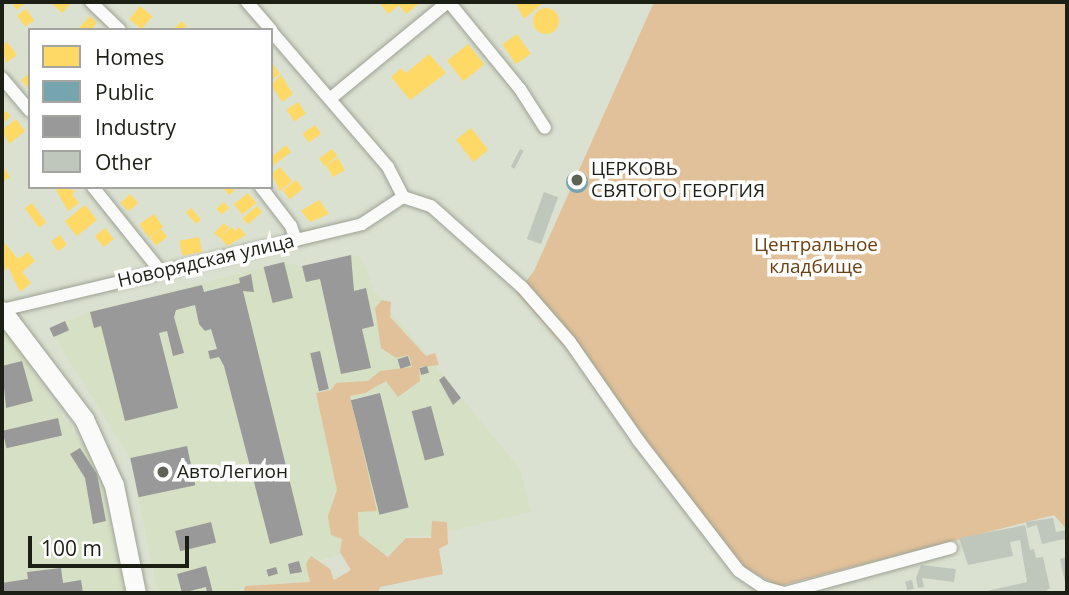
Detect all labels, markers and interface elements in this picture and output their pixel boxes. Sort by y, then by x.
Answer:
legend [28,28,273,189]
text: Homes [95,43,164,71]
text: Public [95,78,154,106]
text: Industry [95,113,176,141]
text: Other [95,148,152,176]
place label: ЦЕРКОВЬ СВЯТОГО ГЕОРГИЯ [591,158,765,202]
marker: ЦЕРКОВЬ СВЯТОГО ГЕОРГИЯ [569,172,585,188]
street label: Новорядская улица [115,230,297,292]
park label: Центральное кладбище [754,234,878,278]
place label: АвтоЛегион [177,461,288,483]
marker: АвтоЛегион [155,464,171,480]
scale bar [32,522,192,566]
text: 100 m [41,534,102,562]

